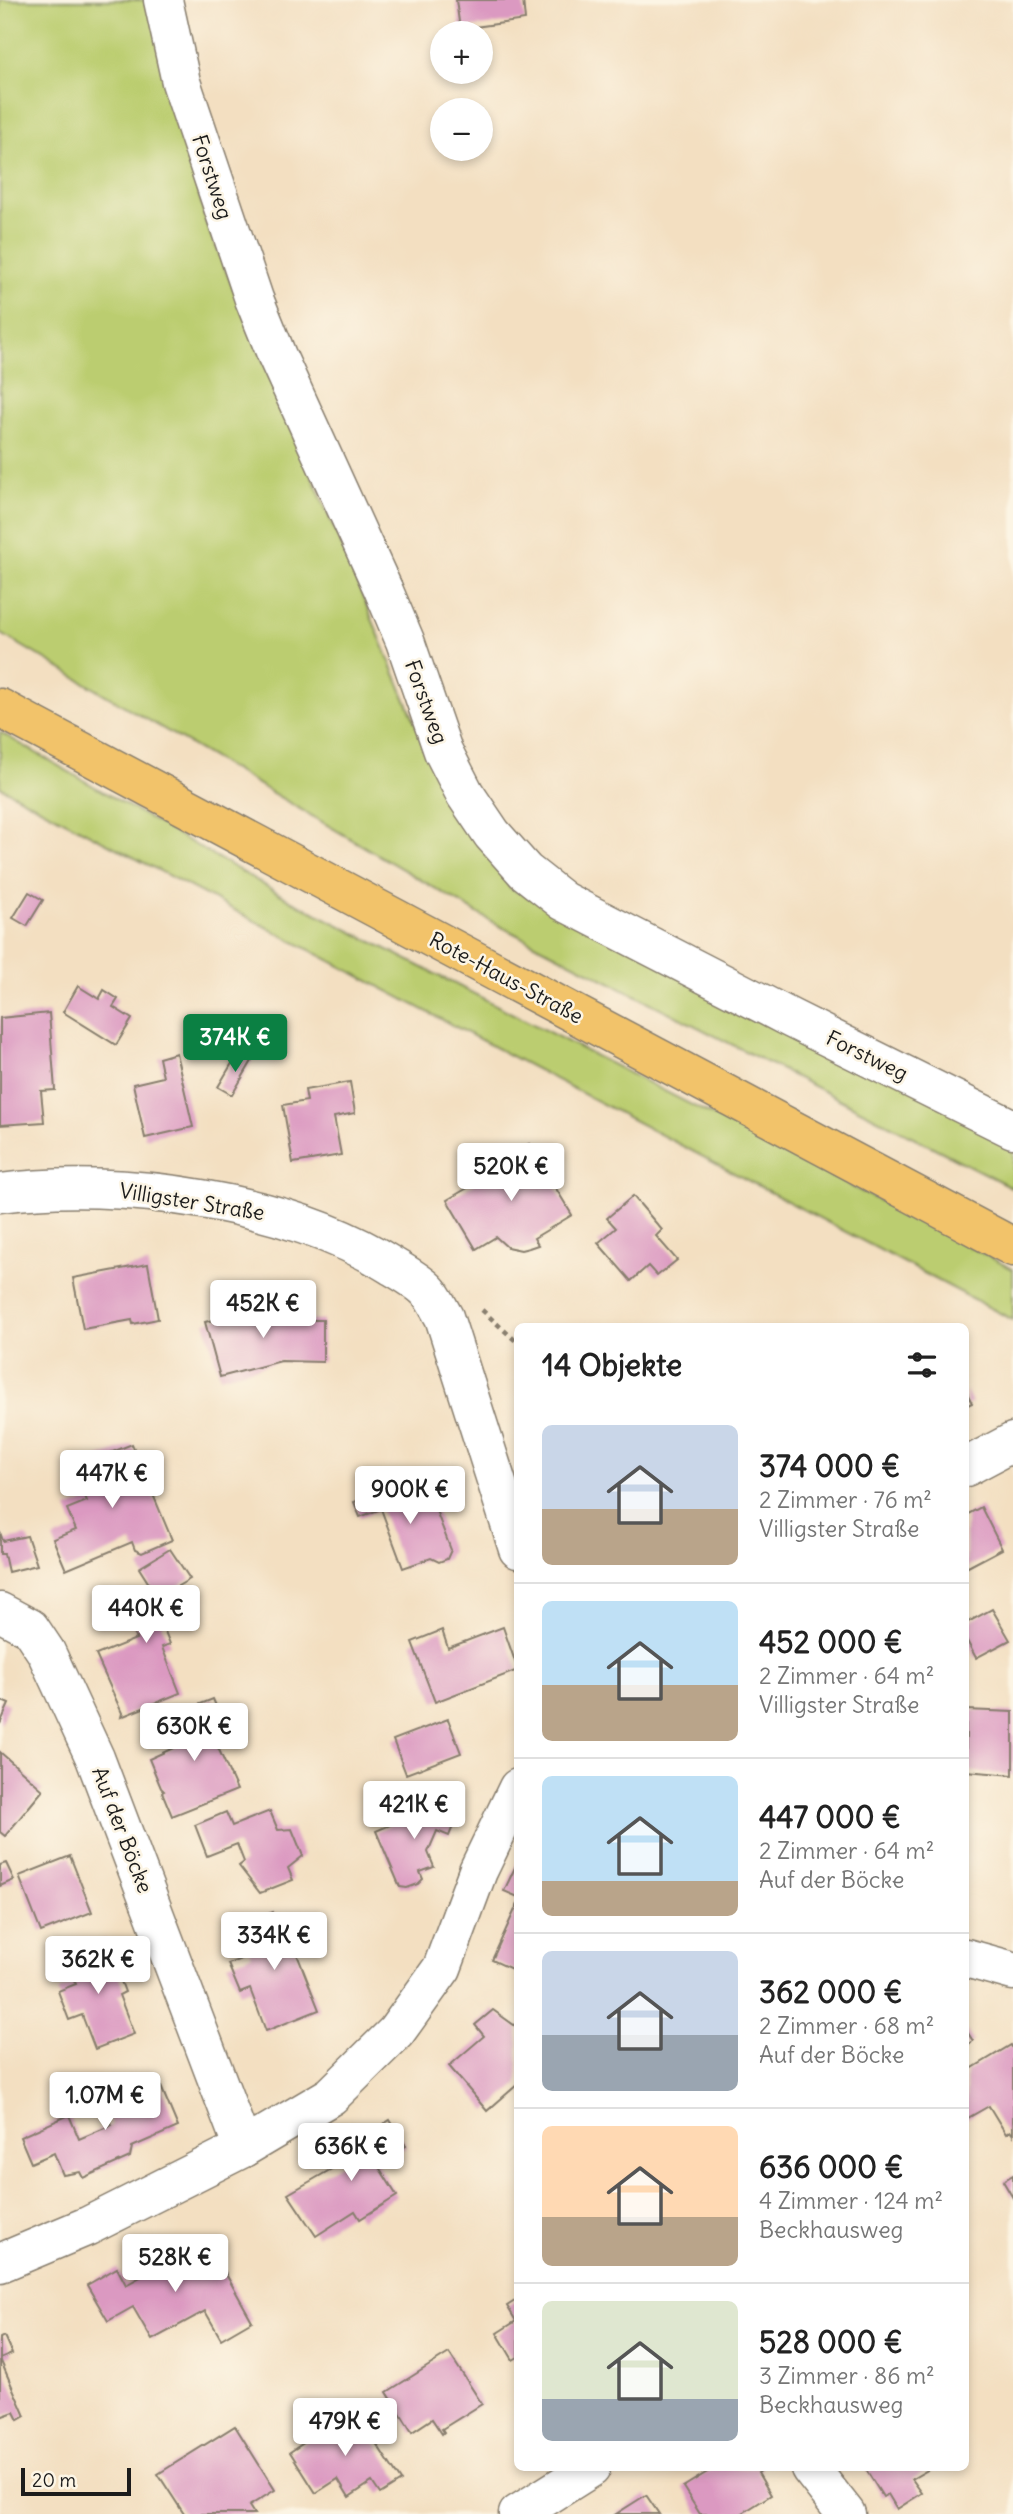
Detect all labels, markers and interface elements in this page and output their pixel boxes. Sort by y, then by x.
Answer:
map controls [430,21,493,161]
button: + [430,21,493,84]
button: − [430,98,493,161]
street label: Forstweg [186,131,239,223]
street label: Forstweg [399,656,454,748]
street label: Rote-Haus-Straße [425,926,588,1029]
pin: 374K € [178,1014,292,1074]
text: 374K € [199,1022,271,1051]
street label: Forstweg [822,1024,912,1087]
pin: 520K € [454,1144,568,1203]
text: 520K € [473,1151,549,1180]
street label: Villigster Straße [118,1177,266,1226]
pin: 452K € [206,1280,320,1340]
text: 452K € [226,1288,300,1317]
text: 14 Objekte [542,1346,682,1384]
icon: filters [903,1346,941,1384]
text: 374 000 € [759,1447,900,1485]
pin: 447K € [55,1450,169,1510]
icon: home [598,1453,682,1537]
text: 447K € [76,1458,148,1487]
pin: 900K € [353,1466,467,1526]
text: 900K € [371,1474,449,1503]
text: 2 Zimmer · 76 m² [759,1485,932,1514]
text: Villigster Straße [759,1514,919,1543]
pin: 440K € [89,1586,203,1645]
text: 440K € [108,1593,184,1622]
text: 452 000 € [759,1623,903,1661]
icon: home [598,1629,682,1713]
text: 2 Zimmer · 64 m² [759,1661,934,1690]
text: Villigster Straße [759,1690,919,1719]
pin: 630K € [137,1704,251,1763]
text: 630K € [156,1711,232,1740]
street label: Auf der Böcke [86,1763,159,1897]
pin: 421K € [357,1782,471,1841]
text: 421K € [379,1789,449,1818]
text: 447 000 € [759,1798,901,1836]
icon: home [598,1804,682,1888]
text: 2 Zimmer · 64 m² [759,1836,934,1865]
text: Auf der Böcke [759,1865,905,1894]
pin: 334K € [217,1912,331,1972]
text: 334K € [237,1920,311,1949]
pin: 362K € [41,1937,155,1996]
text: 362K € [61,1944,135,1973]
text: 362 000 € [759,1973,903,2011]
icon: home [598,1979,682,2063]
text: 2 Zimmer · 68 m² [759,2011,934,2040]
text: Auf der Böcke [759,2040,905,2069]
pin: 1.07M € [40,2072,170,2132]
text: 1.07M € [66,2080,144,2109]
pin: 636K € [294,2124,408,2183]
text: 636K € [314,2131,388,2160]
text: 636 000 € [759,2148,903,2186]
icon: home [598,2154,682,2238]
text: 4 Zimmer · 124 m² [759,2186,943,2215]
text: Beckhausweg [759,2215,903,2244]
pin: 528K € [118,2234,232,2294]
text: 528K € [138,2242,212,2271]
text: 528 000 € [759,2323,903,2361]
icon: home [598,2329,682,2413]
text: 3 Zimmer · 86 m² [759,2361,935,2390]
text: Beckhausweg [759,2390,903,2419]
pin: 479K € [288,2398,402,2458]
text: 479K € [309,2406,381,2435]
scale bar [21,2465,131,2497]
text: 20 m [32,2468,76,2492]

